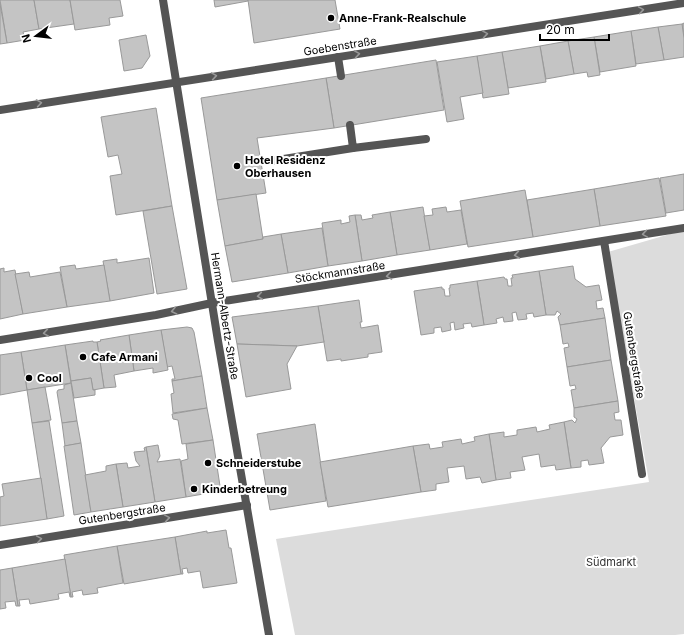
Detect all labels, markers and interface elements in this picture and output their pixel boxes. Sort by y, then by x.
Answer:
one-way arrow [638,6,644,15]
place label: Anne-Frank-Realschule [339,11,467,25]
marker: Anne-Frank-Realschule [326,13,336,23]
north arrow [16,16,56,56]
scale bar [540,16,609,42]
text: 20 m [546,22,575,37]
one-way arrow [482,30,488,39]
text: N [18,33,34,44]
street label: Goebenstraße [302,33,378,59]
one-way arrow [354,50,360,59]
one-way arrow [211,72,217,81]
one-way arrow [35,100,42,108]
place label: Hotel Residenz Oberhausen [245,153,325,180]
marker: Hotel Residenz Oberhausen [232,161,242,171]
one-way arrow [642,229,649,238]
one-way arrow [514,250,520,259]
street label: Hermann-Albertz-Straße [208,251,242,381]
street label: Stöckmannstraße [294,258,386,286]
one-way arrow [386,271,392,280]
one-way arrow [257,291,263,299]
one-way arrow [171,307,177,315]
street label: Gutenbergstraße [620,311,648,399]
one-way arrow [43,328,49,337]
place label: Cafe Armani [91,350,158,364]
marker: Cafe Armani [78,352,88,362]
place label: Cool [37,371,62,385]
marker: Cool [24,373,34,383]
place label: Schneiderstube [216,456,302,470]
marker: Schneiderstube [203,458,213,468]
place label: Kinderbetreung [202,482,287,496]
marker: Kinderbetreung [189,484,199,494]
street label: Gutenbergstraße [78,500,166,528]
one-way arrow [164,514,170,523]
one-way arrow [35,535,42,544]
park label: Südmarkt [586,555,636,569]

